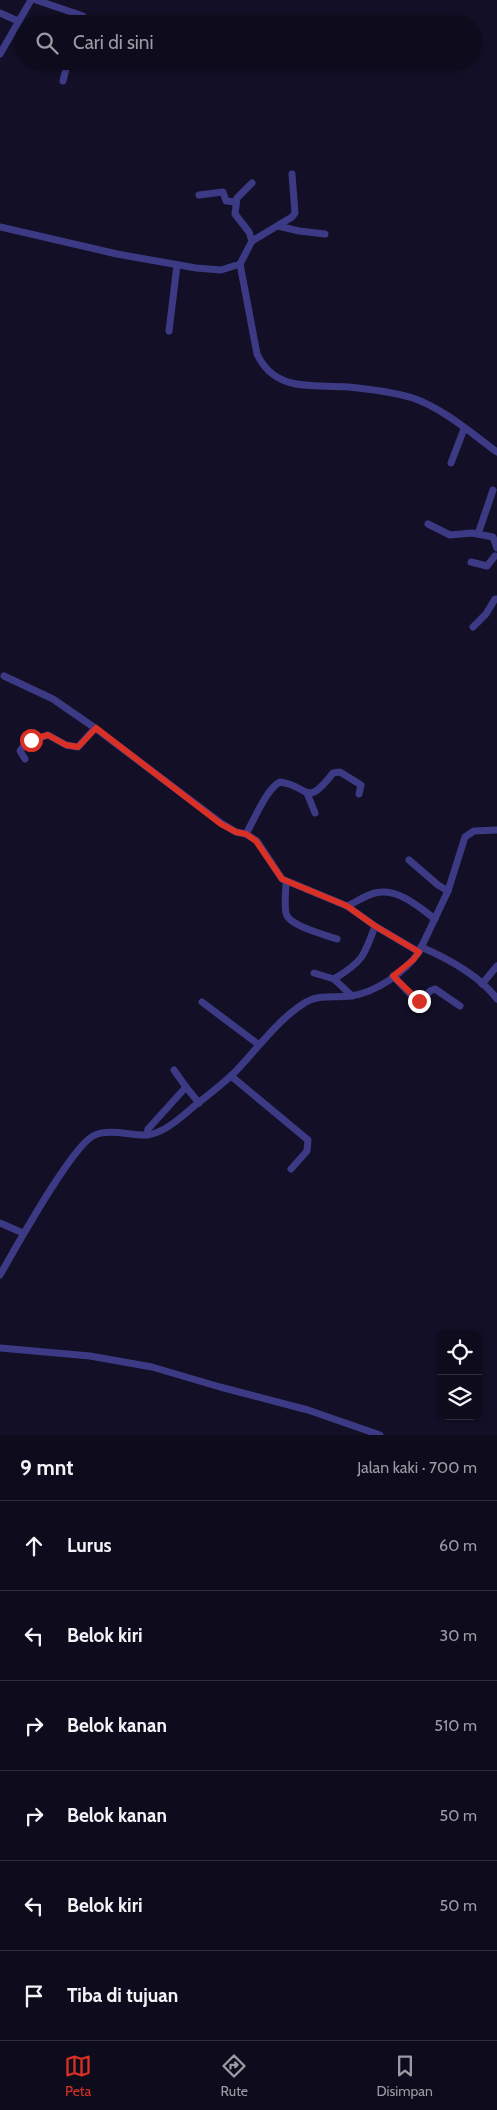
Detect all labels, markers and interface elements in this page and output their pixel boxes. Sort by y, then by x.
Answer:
search box [15,15,482,70]
icon: search [33,29,61,57]
text: Cari di sini [73,31,154,54]
route start [20,729,43,752]
route end [408,990,431,1013]
map controls [437,1330,482,1420]
button: locate [437,1330,482,1375]
button: layers [437,1375,482,1420]
text: 9 mnt [20,1455,73,1480]
text: Jalan kaki · 700 m [357,1458,477,1477]
icon: ahead [20,1532,48,1560]
text: Lurus [67,1534,112,1557]
text: 60 m [439,1536,477,1555]
icon: left [20,1622,48,1650]
text: Belok kiri [67,1624,143,1647]
text: 30 m [440,1626,477,1645]
icon: right [20,1712,48,1740]
text: Belok kanan [67,1714,167,1737]
text: 510 m [434,1716,477,1735]
icon: right [20,1802,48,1830]
text: Belok kanan [67,1804,167,1827]
text: 50 m [440,1806,477,1825]
icon: left [20,1892,48,1920]
text: Belok kiri [67,1894,143,1917]
text: 50 m [440,1896,477,1915]
icon: arrive [20,1982,48,2010]
text: Tiba di tujuan [67,1984,178,2007]
tab: Peta [64,2052,92,2100]
tab: Rute [220,2052,248,2100]
tab: Disimpan [376,2052,433,2100]

